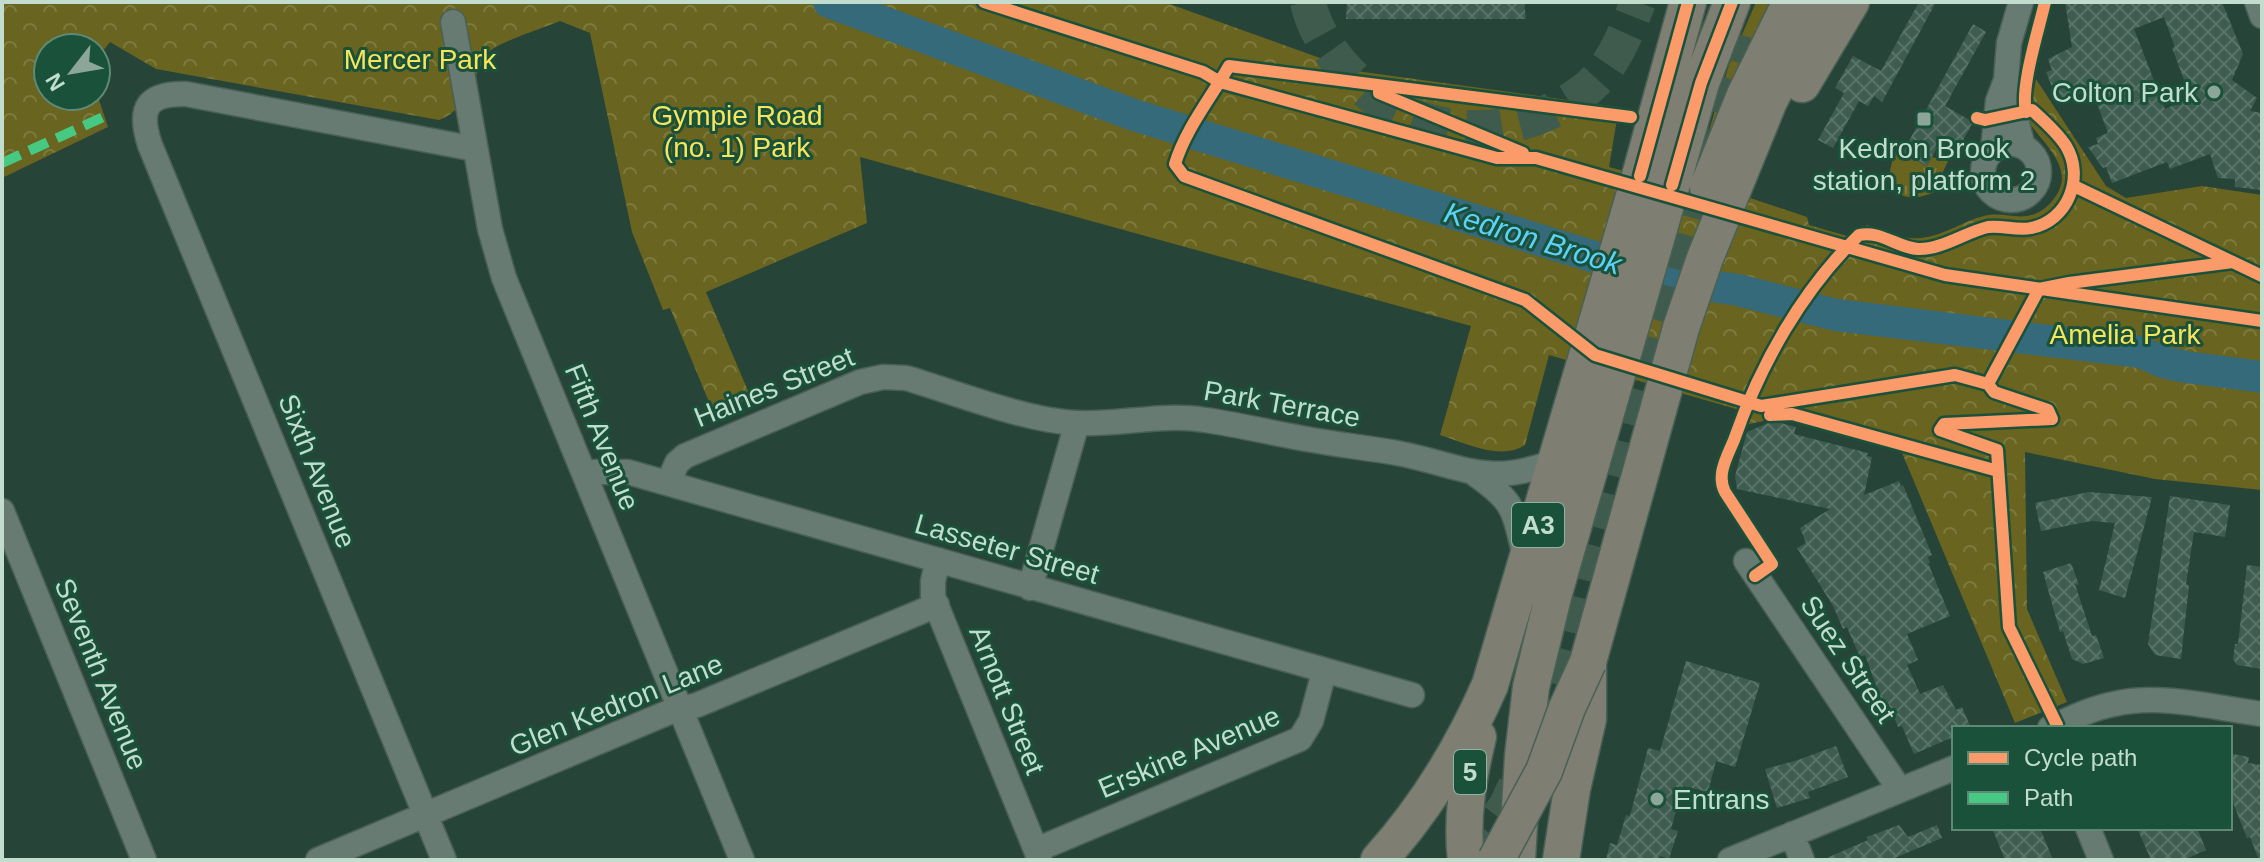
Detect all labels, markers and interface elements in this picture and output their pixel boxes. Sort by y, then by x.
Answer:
north arrow [32,32,112,112]
park label: Mercer Park [344,44,497,75]
text: N [40,69,70,95]
place label: Colton Park [2052,77,2199,108]
marker: Colton Park [2205,83,2223,101]
park label: Gympie Road (no. 1) Park [651,100,823,163]
marker: Kedron Brook station, platform 2 [1915,110,1933,128]
place label: Kedron Brook station, platform 2 [1813,133,2035,196]
water label: Kedron Brook [1440,195,1627,281]
park label: Amelia Park [2050,319,2201,350]
street label: Haines Street [690,341,859,433]
street label: Fifth Avenue [559,359,645,515]
street label: Park Terrace [1201,375,1363,433]
street label: Sixth Avenue [272,390,362,552]
road number: A3 [1512,503,1564,547]
street label: Lasseter Street [911,508,1103,590]
street label: Seventh Avenue [49,574,153,774]
street label: Suez Street [1794,590,1902,728]
street label: Arnott Street [963,621,1051,779]
street label: Glen Kedron Lane [505,648,727,762]
street label: Erskine Avenue [1094,700,1284,804]
legend [1952,726,2232,830]
text: Cycle path [2024,744,2137,771]
road number: 5 [1454,750,1486,794]
place label: Entrans [1673,784,1770,815]
text: Path [2024,784,2073,811]
marker: Entrans [1648,790,1666,808]

